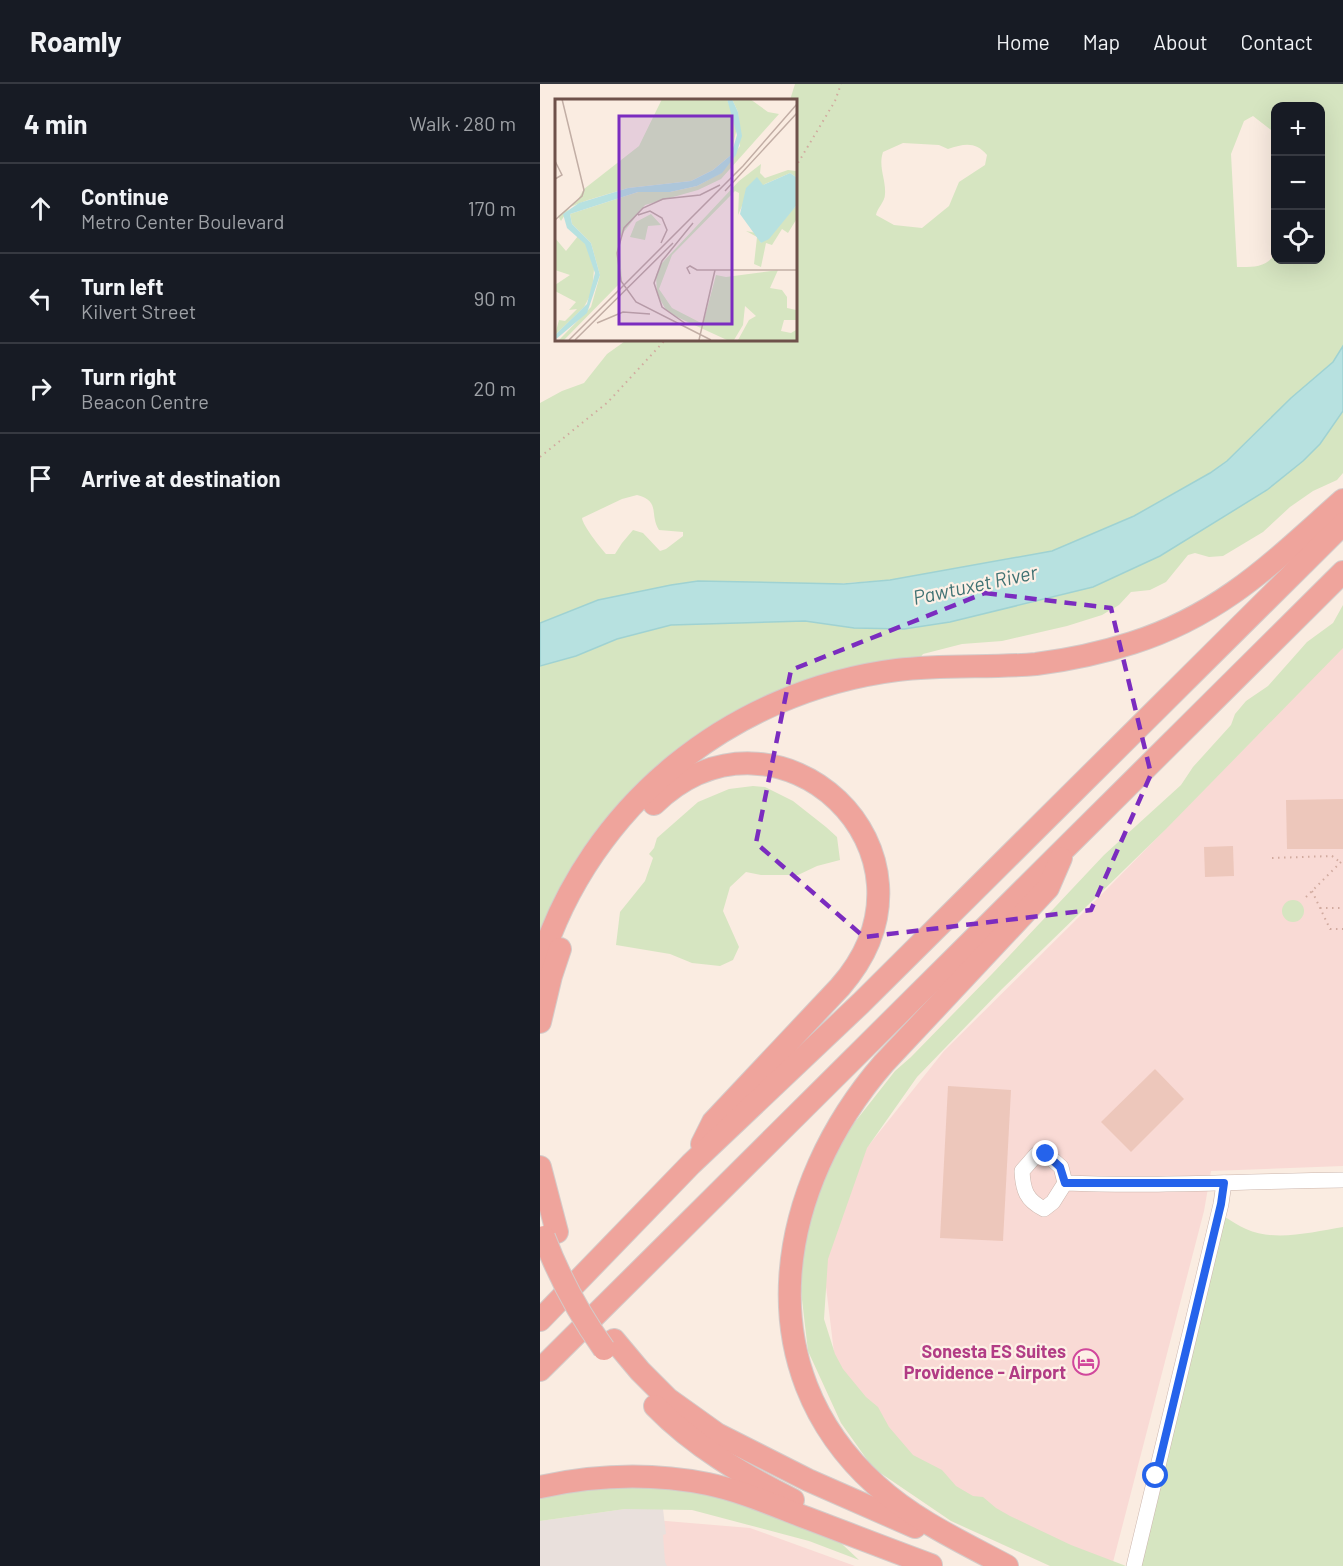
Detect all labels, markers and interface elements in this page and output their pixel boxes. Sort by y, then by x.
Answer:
text: Roamly [30,24,122,58]
text: Home [996,29,1050,54]
text: Map [1083,29,1120,54]
text: About [1153,29,1208,54]
text: Contact [1241,29,1313,54]
inset map [555,99,796,340]
map controls [1271,102,1325,264]
button: + [1271,102,1325,156]
text: 4 min [24,108,88,139]
text: Walk · 280 m [409,111,516,135]
button: − [1271,156,1325,210]
text: Continue [81,183,169,209]
icon: ahead [24,192,57,225]
text: 170 m [468,196,516,220]
text: Metro Center Boulevard [81,209,284,233]
button: locate [1271,210,1325,264]
text: Turn left [81,273,164,299]
icon: left [24,282,57,315]
text: 90 m [474,286,516,310]
text: Kilvert Street [81,299,196,323]
text: Turn right [81,363,176,389]
icon: right [24,372,57,405]
text: 20 m [473,376,516,400]
text: Beacon Centre [81,389,209,413]
icon: arrive [24,462,57,495]
text: Arrive at destination [81,465,280,491]
water label: Pawtuxet River [910,559,1040,609]
route end [1032,1140,1058,1166]
place label: Sonesta ES Suites Providence - Airport [904,1340,1066,1383]
hotel icon: Sonesta ES Suites Providence - Airport [1071,1347,1101,1377]
route start [1142,1462,1168,1488]

